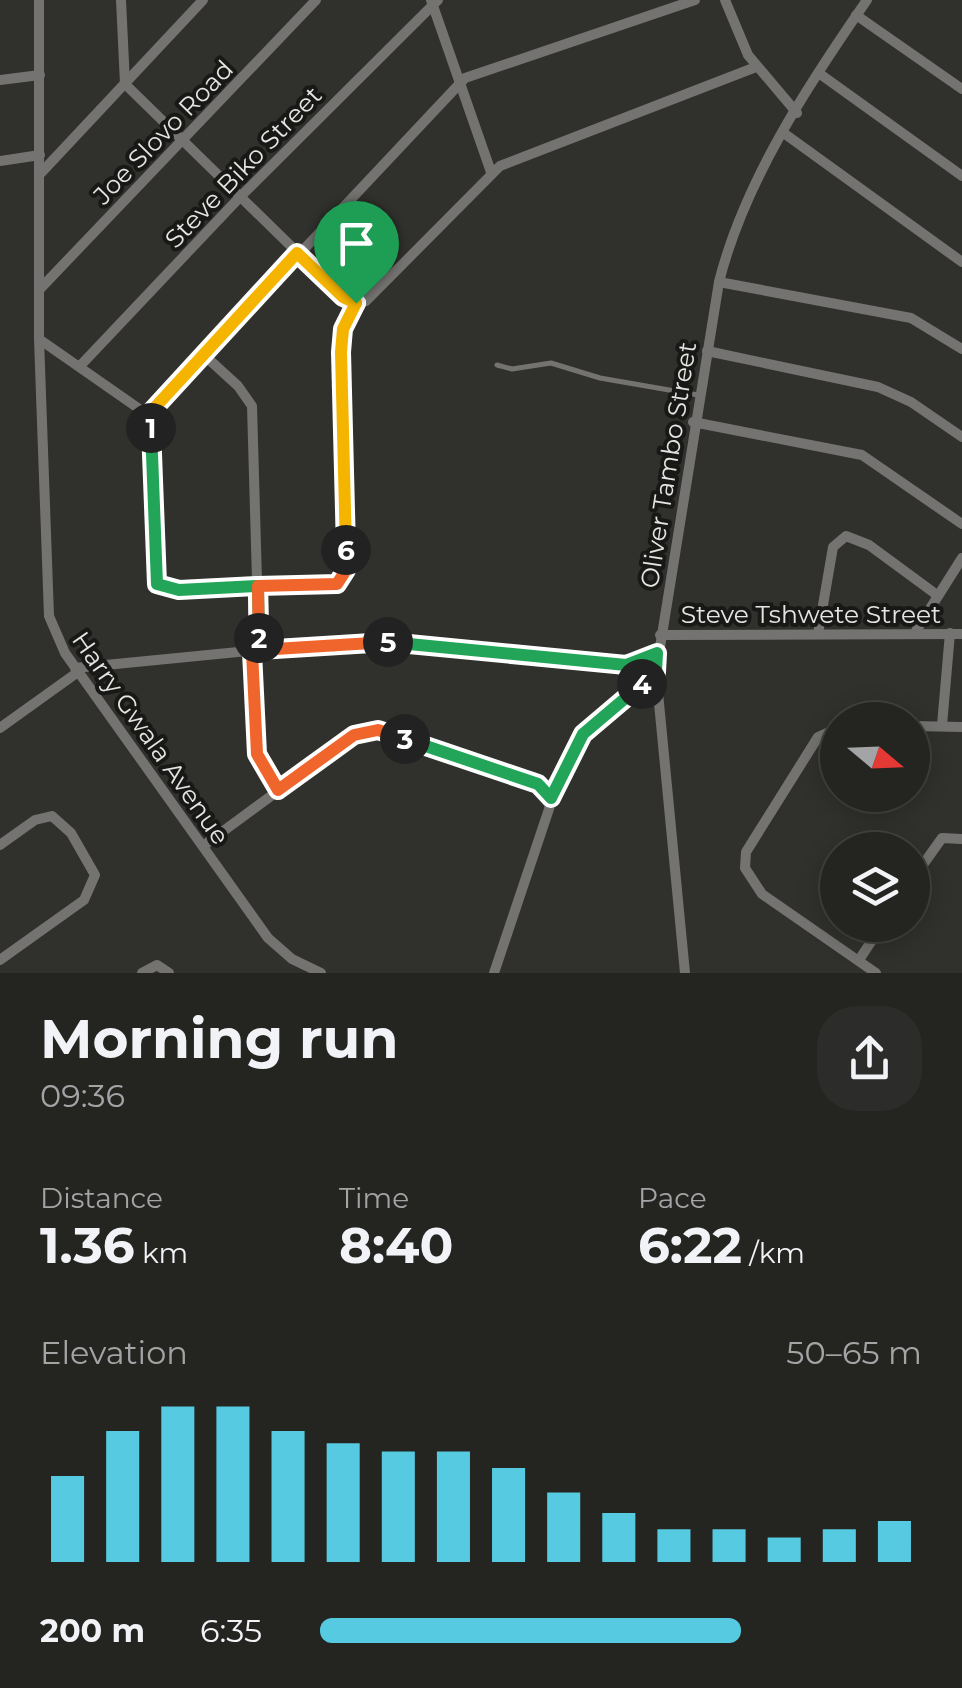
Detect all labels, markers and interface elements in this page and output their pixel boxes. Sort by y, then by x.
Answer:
street label: Joe Slovo Road [86,54,239,211]
street label: Steve Biko Street [158,80,328,254]
pin [314,201,399,304]
icon: arrive [329,216,384,271]
street label: Oliver Tambo Street [634,340,702,590]
pin: 1 [126,403,176,453]
text: 1 [146,411,156,445]
pin: 6 [321,525,371,575]
text: 6 [337,533,355,567]
street label: Steve Tshwete Street [681,599,941,629]
pin: 2 [234,613,284,663]
pin: 5 [363,617,413,667]
text: 2 [251,621,267,655]
text: 5 [380,625,396,659]
street label: Harry Gwala Avenue [66,626,236,850]
pin: 4 [617,659,667,709]
text: 4 [632,667,652,701]
north arrow [820,702,930,812]
map controls [820,702,930,942]
pin: 3 [380,714,430,764]
text: 3 [397,722,413,756]
button: layers [820,832,930,942]
text: Morning run [40,1005,398,1072]
button: share [817,1006,922,1111]
text: 09:36 [40,1076,125,1115]
text: Distance [40,1181,163,1215]
text: Time [339,1181,409,1215]
text: Pace [638,1181,707,1215]
text: 1.36 [40,1215,135,1276]
text: 8:40 [339,1215,454,1276]
text: 6:22 [638,1215,742,1276]
text: km [135,1236,188,1270]
text: /km [742,1236,805,1270]
text: Elevation [40,1333,188,1372]
text: 50–65 m [786,1333,922,1372]
text: 200 m [40,1611,145,1650]
text: 6:35 [200,1611,262,1650]

